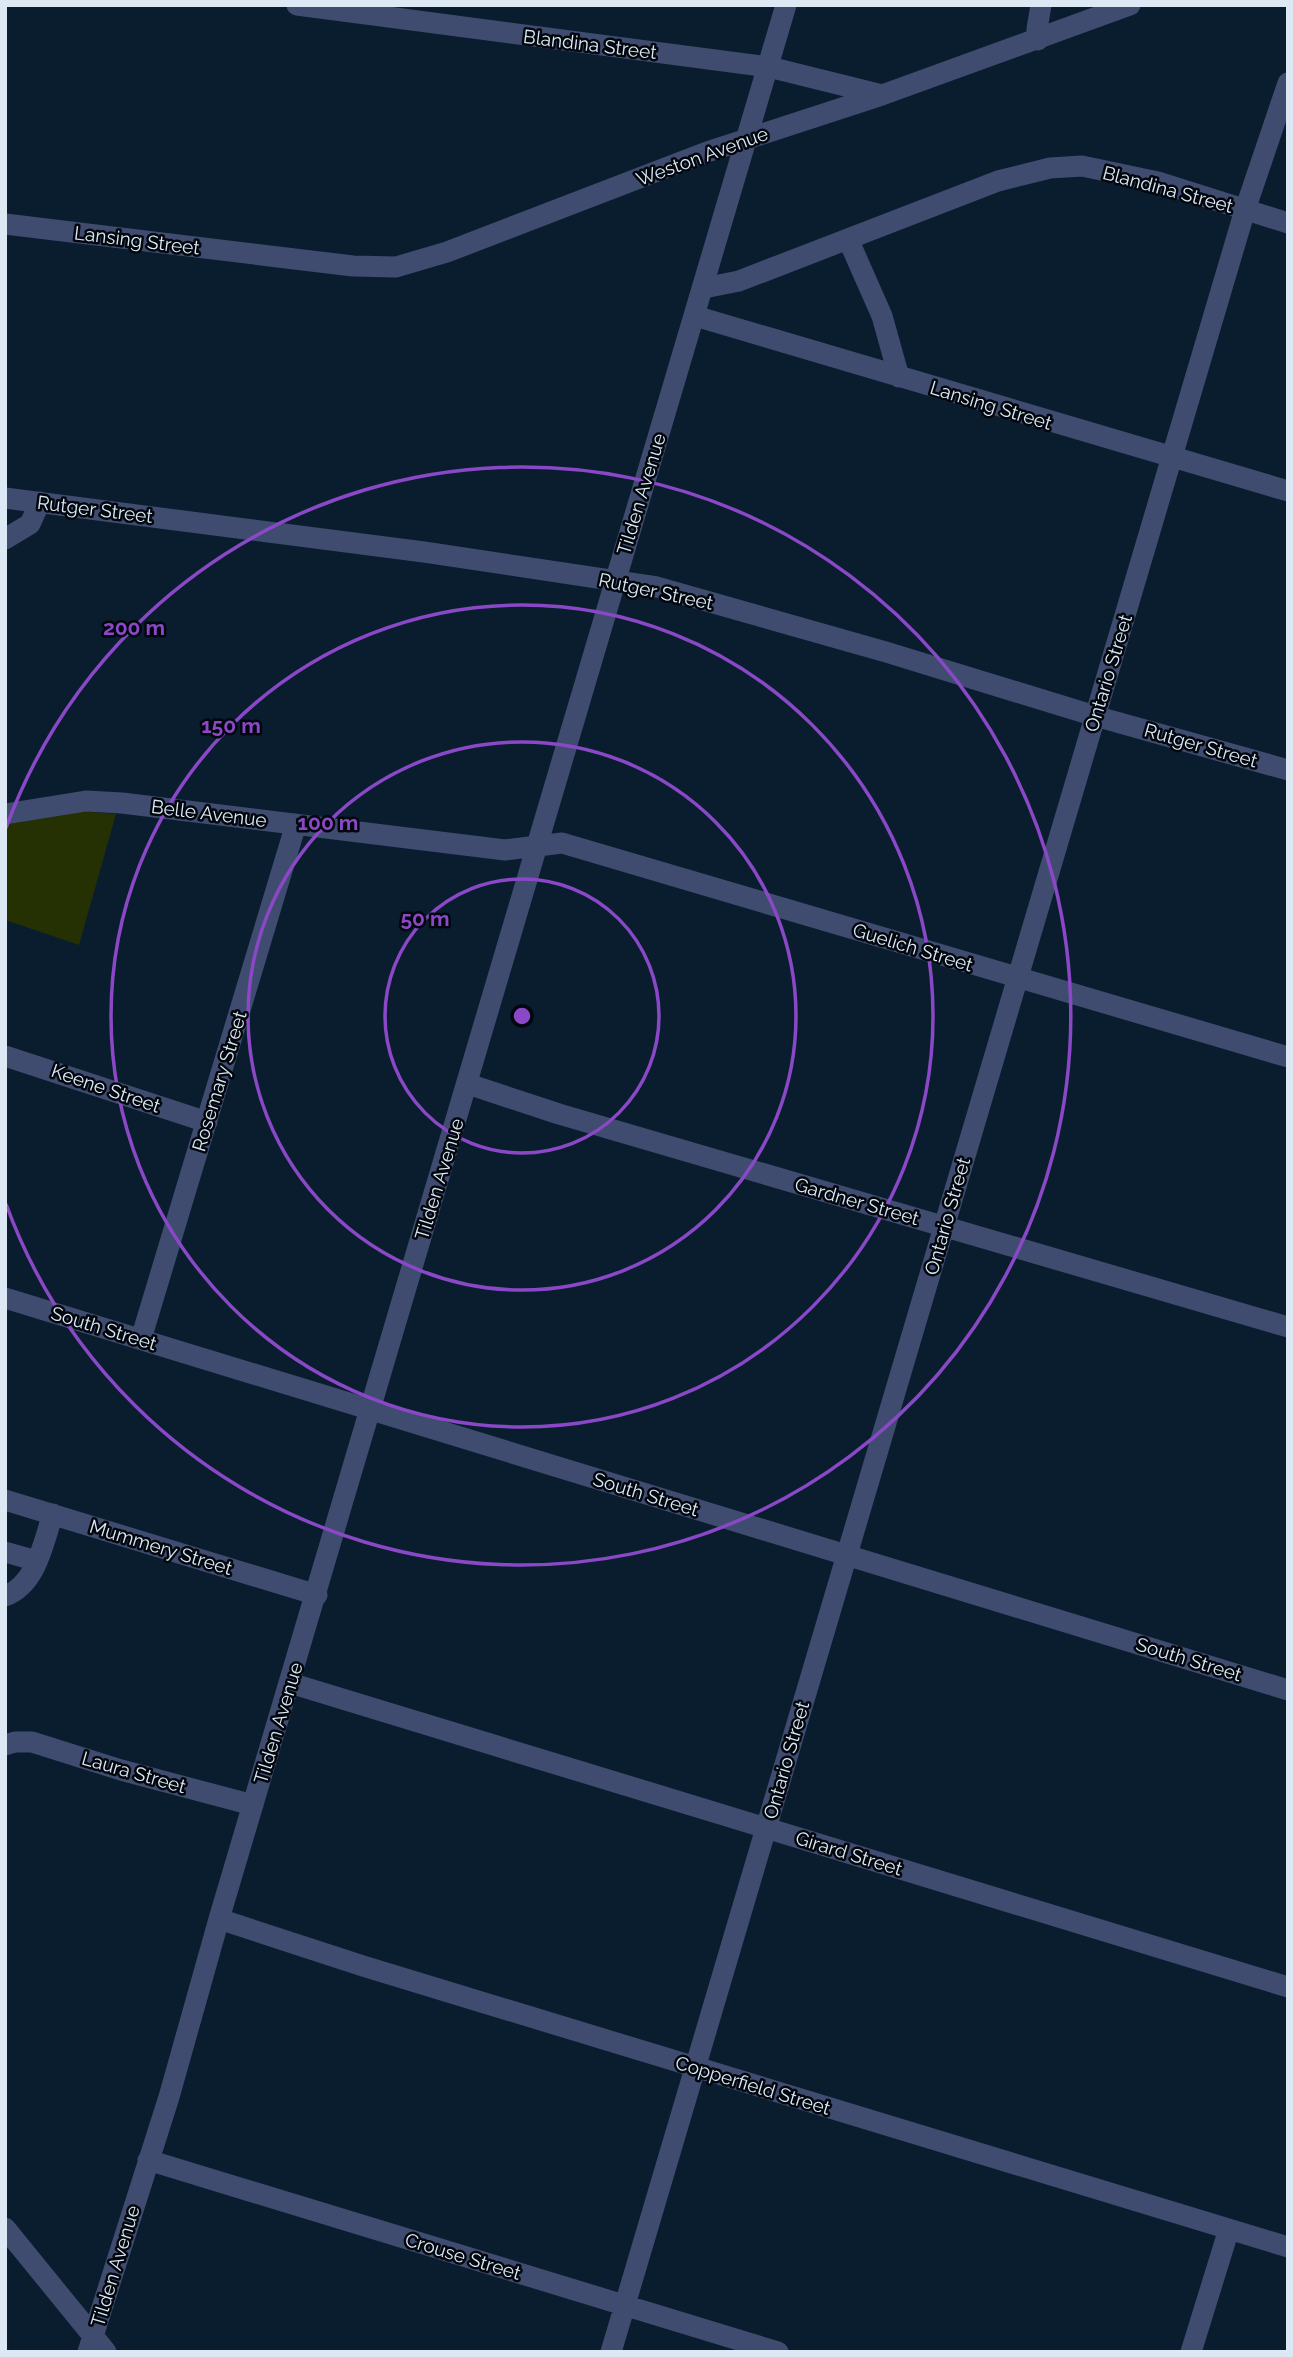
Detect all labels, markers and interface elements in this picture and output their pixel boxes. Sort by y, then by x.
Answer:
street label: Blandina Street [522,25,659,63]
street label: Weston Avenue [633,122,771,190]
street label: Blandina Street [1100,161,1236,217]
street label: Lansing Street [73,221,202,259]
street label: Lansing Street [927,376,1055,434]
street label: Tilden Avenue [612,431,670,557]
street label: Rutger Street [36,491,155,527]
street label: Rutger Street [597,568,716,614]
street label: Ontario Street [1080,611,1136,734]
text: 200 m [103,615,165,640]
text: 150 m [201,713,261,738]
street label: Rutger Street [1142,718,1261,772]
street label: Belle Avenue [150,795,268,831]
text: 100 m [298,810,358,835]
text: 50 m [400,906,450,931]
street label: Guelich Street [850,918,976,976]
centre of rings [510,1004,534,1028]
street label: Rosemary Street [187,1008,251,1154]
street label: Keene Street [49,1059,164,1117]
street label: Tilden Avenue [410,1116,468,1242]
street label: Ontario Street [920,1154,974,1277]
street label: Gardner Street [792,1173,922,1229]
street label: South Street [49,1302,160,1355]
street label: South Street [591,1468,702,1521]
street label: Mummery Street [87,1515,236,1579]
street label: South Street [1134,1633,1245,1686]
street label: Tilden Avenue [249,1660,307,1786]
street label: Ontario Street [759,1698,813,1821]
street label: Laura Street [79,1747,189,1798]
street label: Girard Street [793,1826,906,1880]
street label: Copperfield Street [673,2051,834,2119]
street label: Tilden Avenue [86,2203,144,2329]
street label: Crouse Street [402,2228,524,2284]

